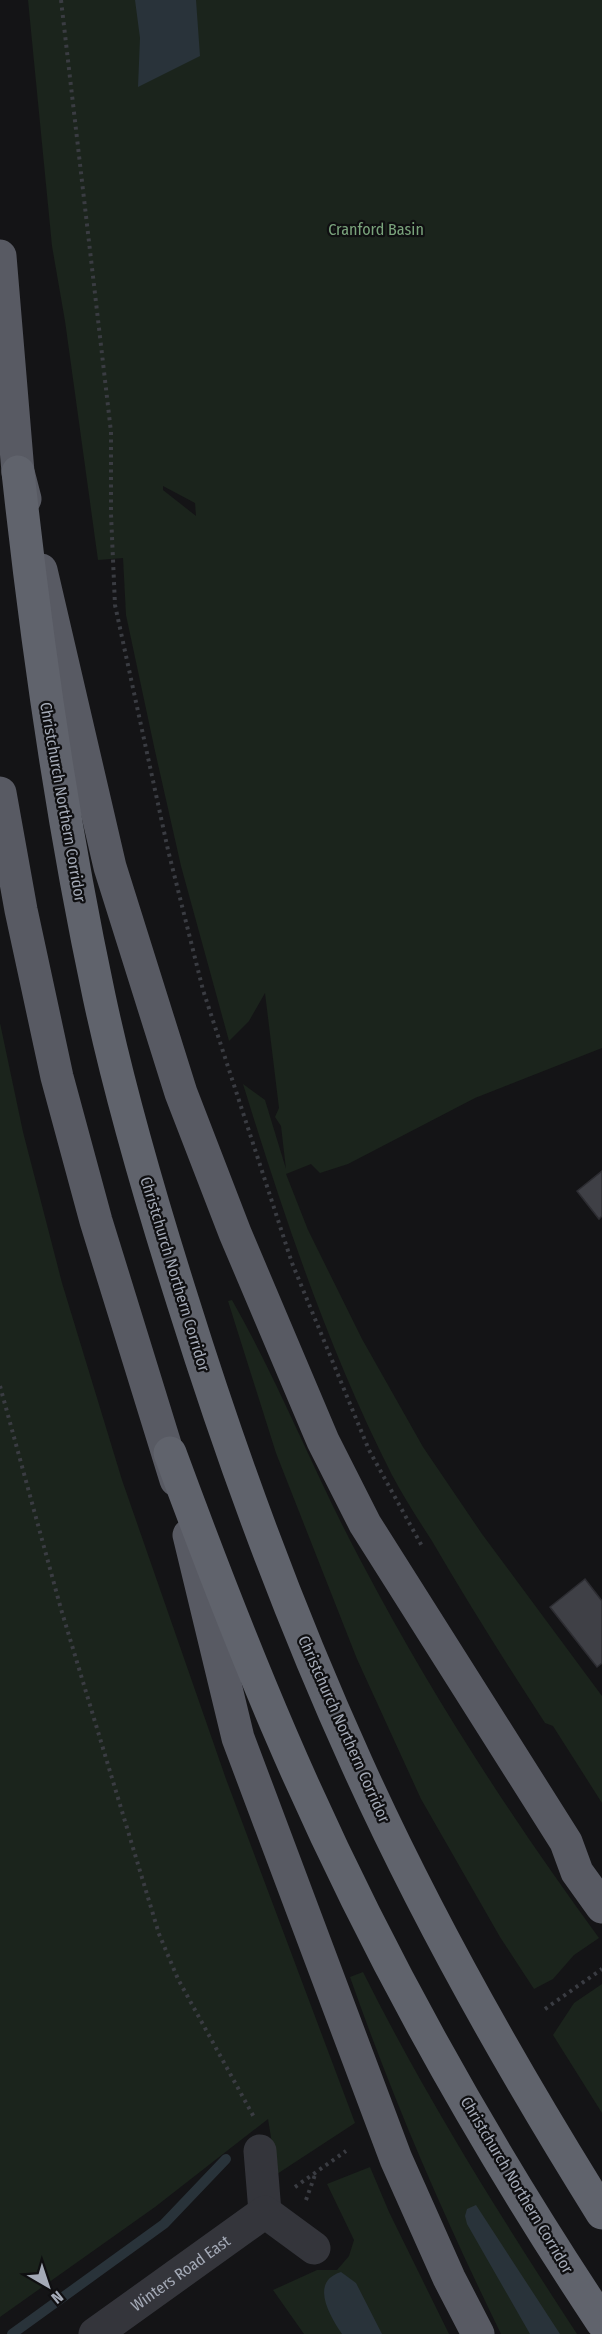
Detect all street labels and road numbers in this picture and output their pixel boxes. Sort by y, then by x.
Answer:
street label: Christchurch Northern Corridor [36,701,90,904]
street label: Christchurch Northern Corridor [136,1174,214,1374]
street label: Christchurch Northern Corridor [294,1633,394,1826]
street label: Christchurch Northern Corridor [457,2093,578,2277]
street label: Winters Road East [127,2230,234,2315]

